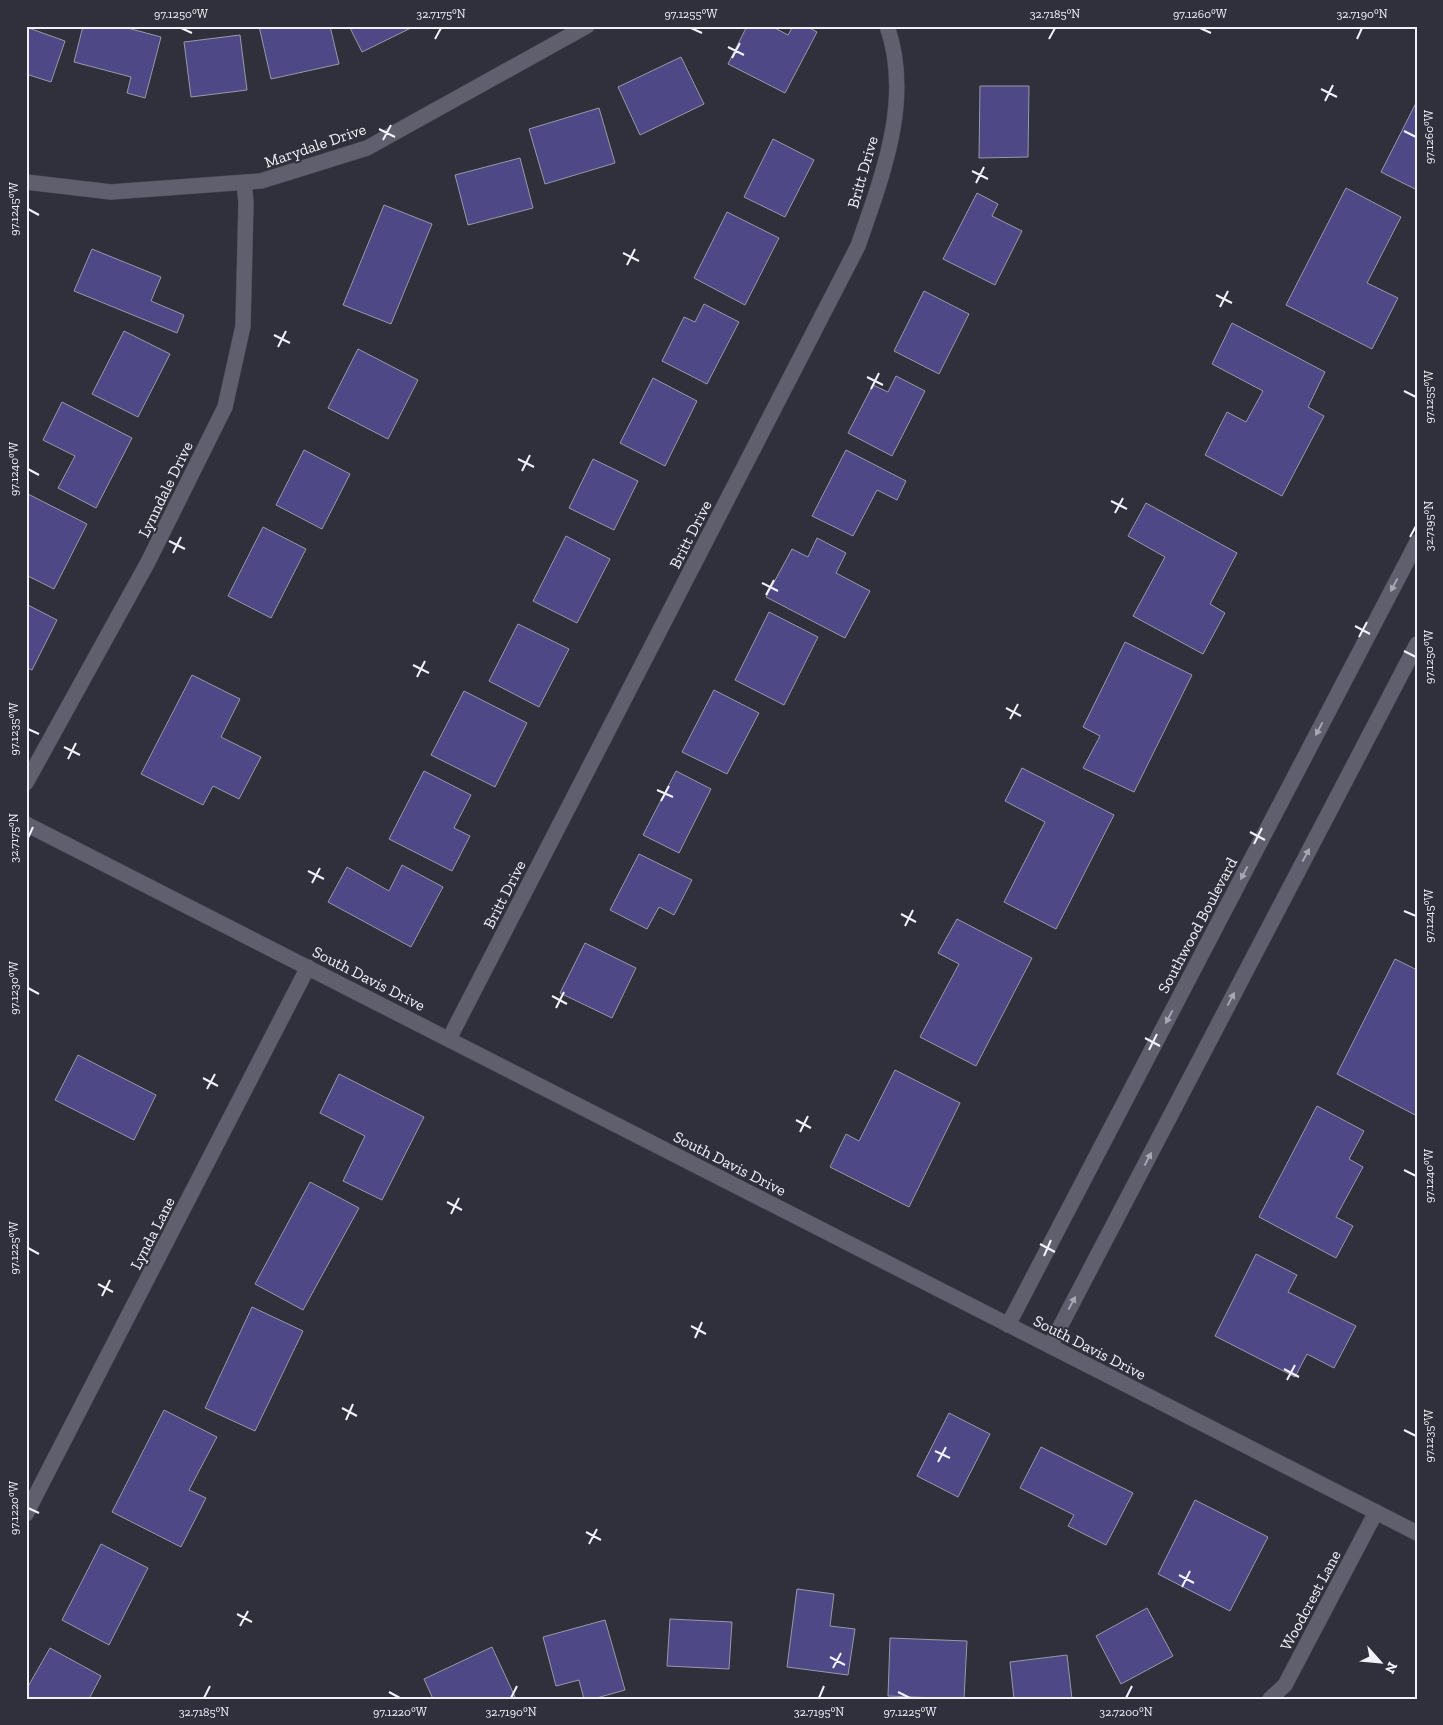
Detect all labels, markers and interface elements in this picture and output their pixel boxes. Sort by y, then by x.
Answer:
text: 97.1250°W [154,7,209,21]
text: 32.7175°N [416,7,466,21]
text: 97.1255°W [664,7,718,21]
text: 32.7185°N [1030,7,1080,21]
text: 97.1260°W [1173,7,1228,21]
text: 32.7190°N [1336,7,1388,21]
text: 97.1260°W [1422,109,1436,164]
street label: Marydale Drive [262,119,368,172]
street label: Britt Drive [843,134,882,210]
text: 97.1245°W [7,182,21,236]
text: 97.1255°W [1422,370,1436,424]
street label: Lynndale Drive [134,438,197,540]
text: 97.1240°W [7,441,21,496]
street label: Britt Drive [665,497,716,572]
text: 32.7195°N [1422,501,1436,551]
one-way arrow [1390,578,1398,592]
text: 97.1250°W [1422,629,1436,684]
text: 97.1235°W [7,702,21,755]
one-way arrow [1315,722,1323,736]
text: 32.7175°N [7,813,21,863]
one-way arrow [1302,848,1310,863]
street label: Southwood Boulevard [1154,854,1241,996]
street label: Britt Drive [479,857,530,932]
one-way arrow [1240,866,1248,880]
text: 97.1245°W [1422,889,1436,943]
street label: South Davis Drive [309,942,428,1015]
text: 97.1230°W [7,960,21,1015]
one-way arrow [1227,992,1235,1007]
one-way arrow [1165,1010,1173,1024]
street label: South Davis Drive [670,1127,789,1200]
text: 97.1240°W [1422,1148,1436,1203]
one-way arrow [1143,1152,1152,1166]
street label: Lynda Lane [126,1194,179,1273]
text: 97.1225°W [7,1221,21,1275]
one-way arrow [1068,1296,1076,1310]
street label: South Davis Drive [1030,1311,1149,1384]
text: 97.1235°W [1422,1409,1436,1462]
text: 97.1220°W [7,1480,21,1535]
street label: Woodcrest Lane [1276,1547,1345,1654]
north arrow [1356,1638,1406,1688]
text: N [1381,1659,1401,1677]
text: 32.7185°N [179,1705,229,1719]
text: 97.1220°W [373,1705,428,1719]
text: 32.7190°N [485,1705,537,1719]
text: 32.7195°N [794,1705,844,1719]
text: 97.1225°W [883,1705,937,1719]
text: 32.7200°N [1099,1705,1153,1719]

